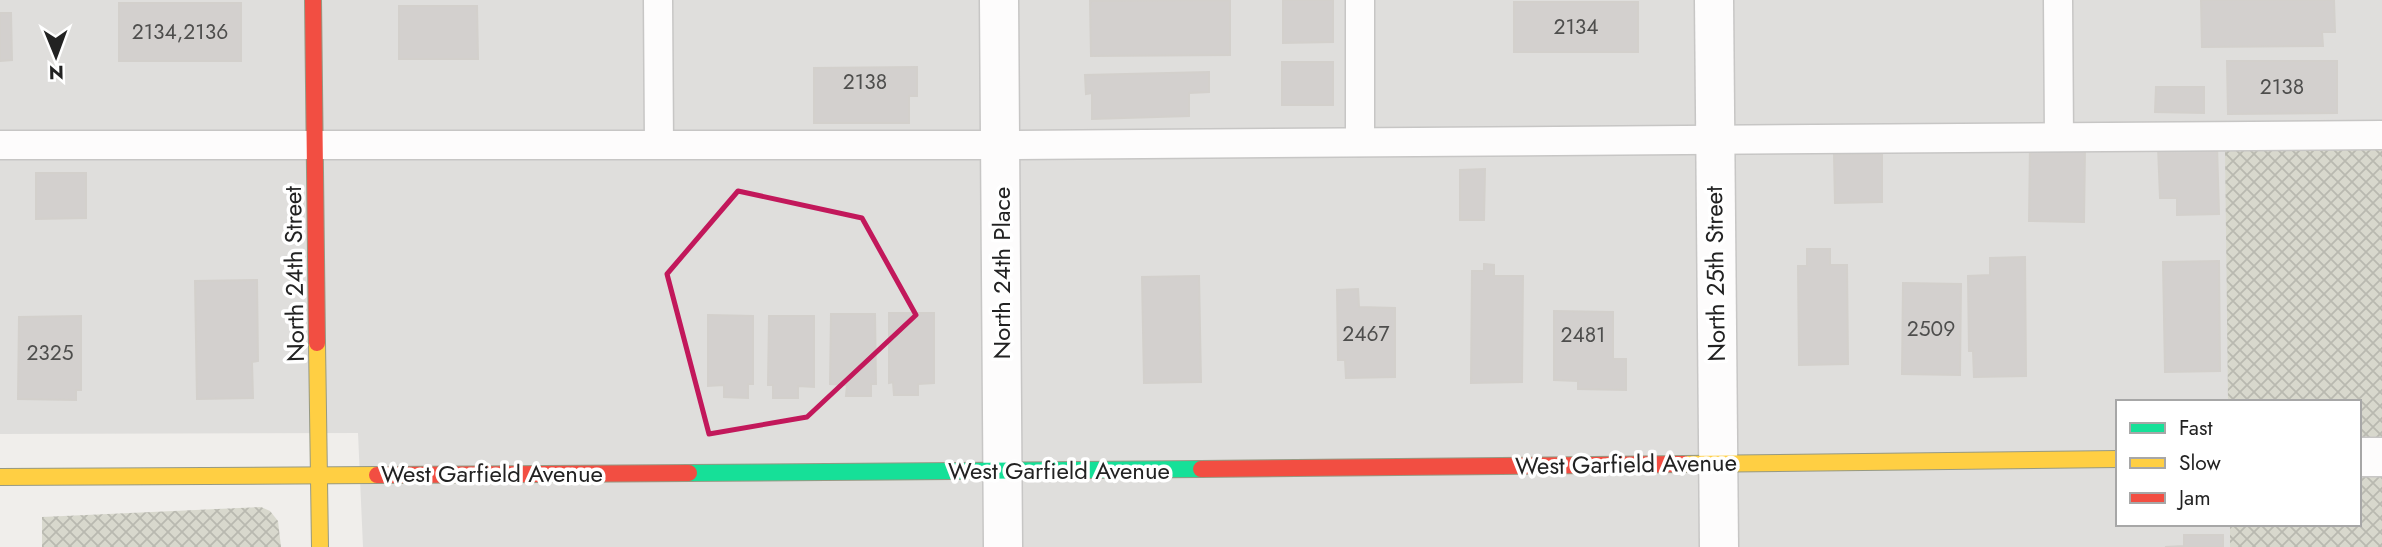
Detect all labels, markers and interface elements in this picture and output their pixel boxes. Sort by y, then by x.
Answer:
house number: 2134 [1553,12,1599,42]
house number: 2134,2136 [132,17,228,47]
north arrow [21,21,91,91]
text: N [49,59,64,86]
house number: 2138 [843,67,887,97]
house number: 2138 [2260,72,2304,102]
street label: North 24th Street [275,185,313,362]
street label: North 25th Street [1696,186,1734,362]
street label: North 24th Place [984,187,1019,359]
house number: 2509 [1907,314,1955,344]
house number: 2467 [1342,319,1390,349]
house number: 2481 [1560,320,1606,350]
house number: 2325 [26,338,74,368]
legend [2116,400,2361,526]
text: Fast [2179,413,2212,443]
street label: West Garfield Avenue [1515,445,1737,483]
text: Slow [2179,448,2221,478]
street label: West Garfield Avenue [948,453,1170,488]
street label: West Garfield Avenue [381,456,603,491]
text: Jam [2176,483,2211,513]

